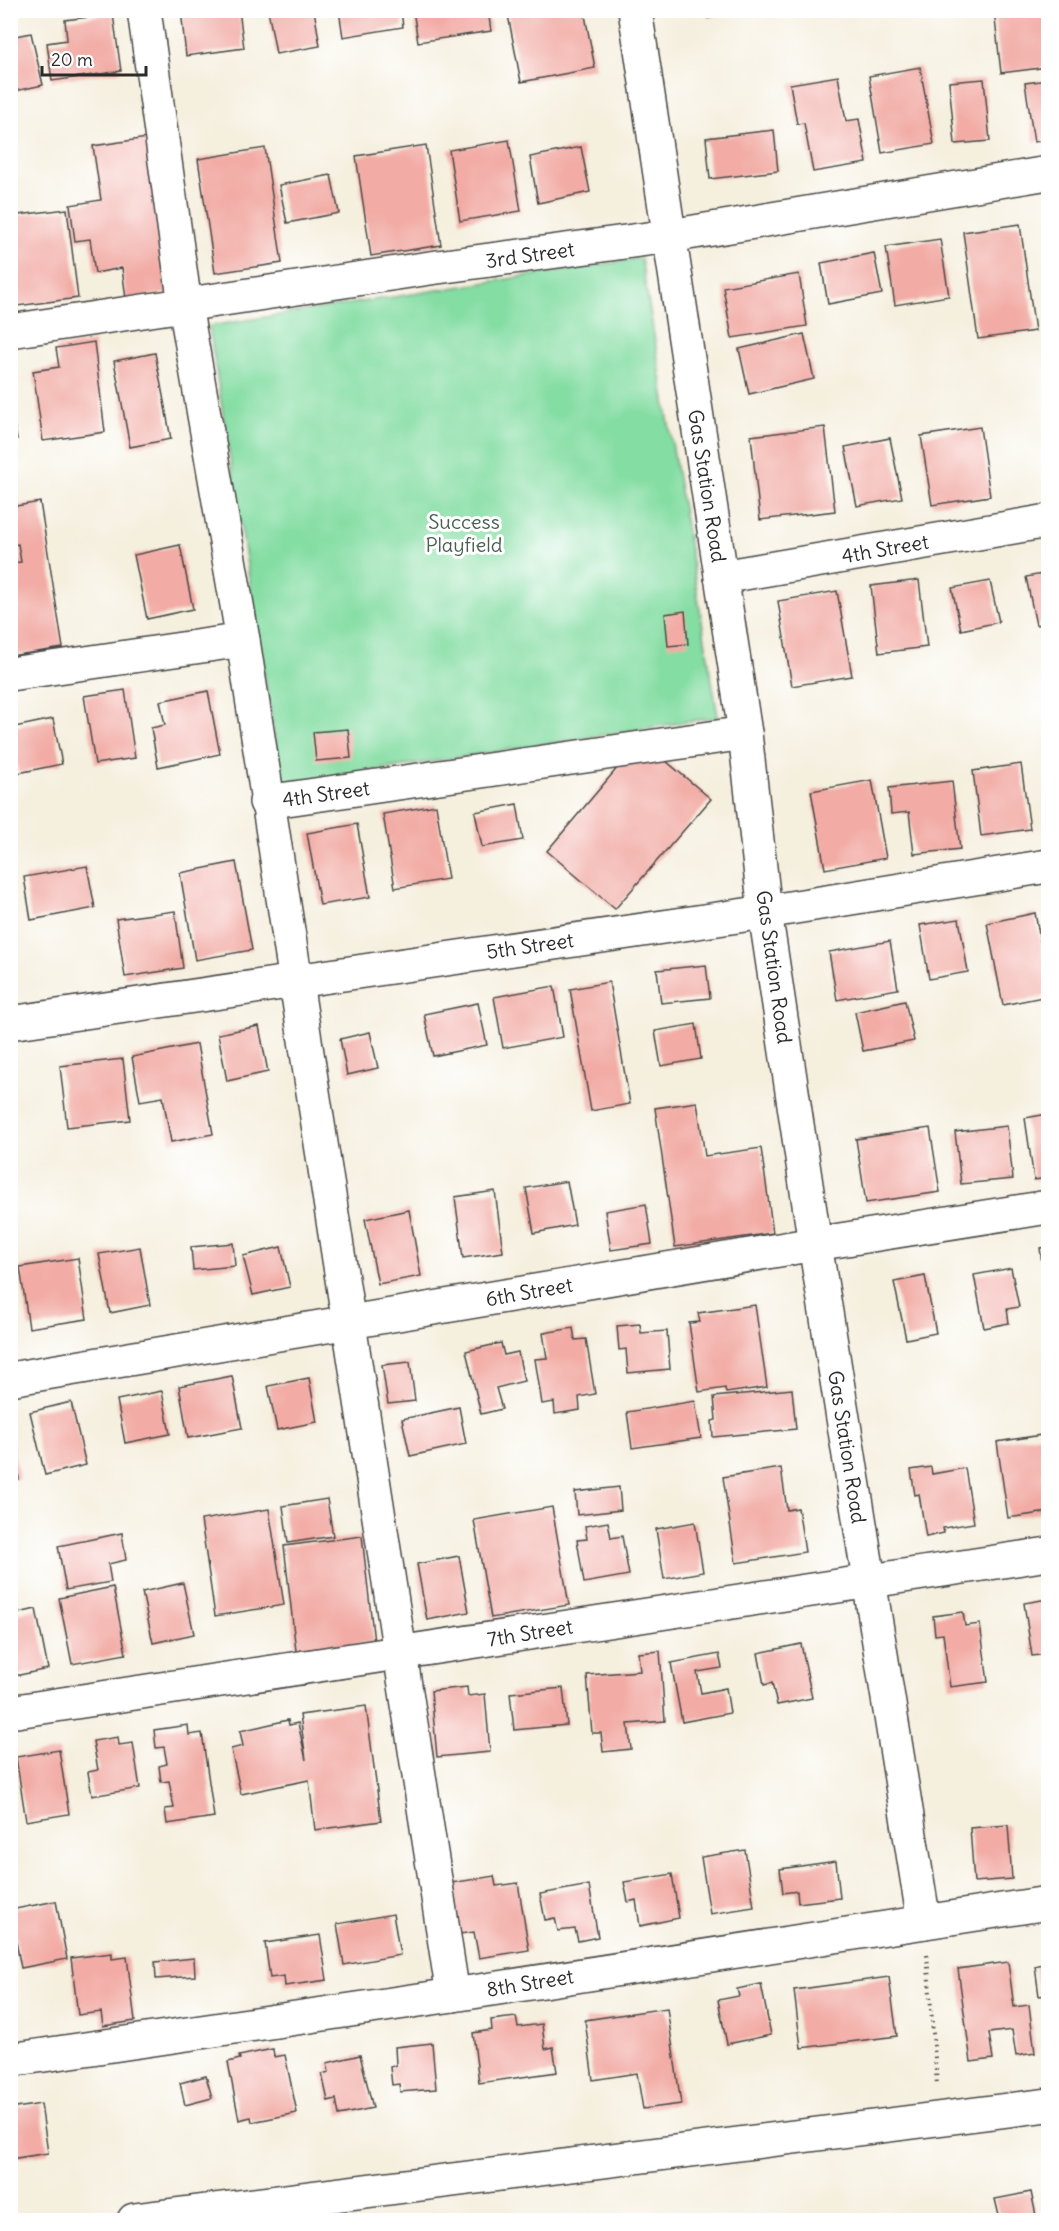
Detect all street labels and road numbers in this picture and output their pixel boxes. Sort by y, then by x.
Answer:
street label: 3rd Street [484,236,576,273]
street label: Gas Station Road [683,408,732,564]
street label: 4th Street [839,529,931,568]
street label: 4th Street [281,775,371,812]
street label: Gas Station Road [751,889,798,1045]
street label: 5th Street [485,927,575,964]
street label: 6th Street [483,1272,575,1311]
street label: Gas Station Road [823,1369,872,1525]
street label: 7th Street [485,1613,575,1652]
street label: 8th Street [485,1963,576,2002]

